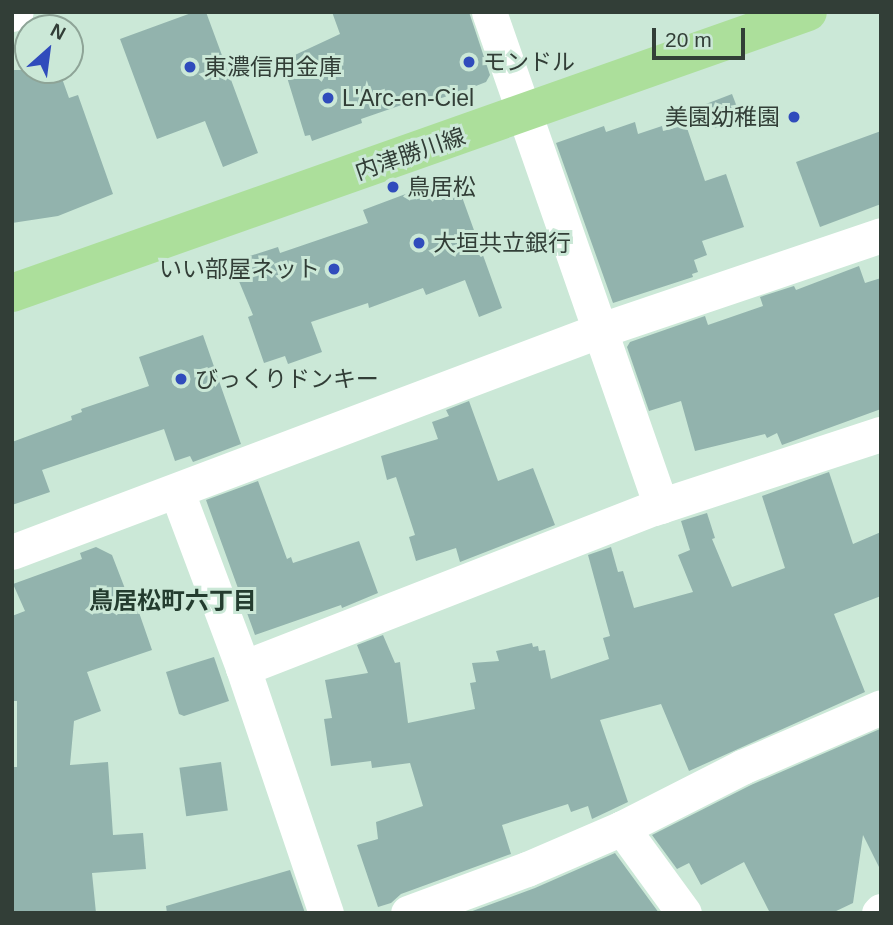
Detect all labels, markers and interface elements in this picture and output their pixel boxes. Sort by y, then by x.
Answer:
north arrow [14,14,84,84]
scale bar [655,14,748,58]
text: N [47,19,69,44]
text: 20 m [665,28,712,51]
place label: モンドル [483,48,575,76]
place label: 東濃信用金庫 [204,53,342,81]
marker: モンドル [461,54,477,70]
marker: 東濃信用金庫 [182,59,198,75]
place label: L'Arc-en-Ciel [342,84,474,112]
marker: L'Arc-en-Ciel [320,90,336,106]
place label: 美園幼稚園 [665,103,780,131]
marker: 美園幼稚園 [786,109,802,125]
street label: 内津勝川線 [351,122,469,186]
place label: 鳥居松 [407,173,476,201]
marker: 鳥居松 [385,179,401,195]
place label: 大垣共立銀行 [433,229,571,257]
marker: 大垣共立銀行 [411,235,427,251]
place label: いい部屋ネット [159,255,320,283]
marker: いい部屋ネット [326,261,342,277]
place label: びっくりドンキー [195,365,379,393]
marker: びっくりドンキー [173,371,189,387]
district label: 鳥居松町六丁目 [89,587,257,615]

